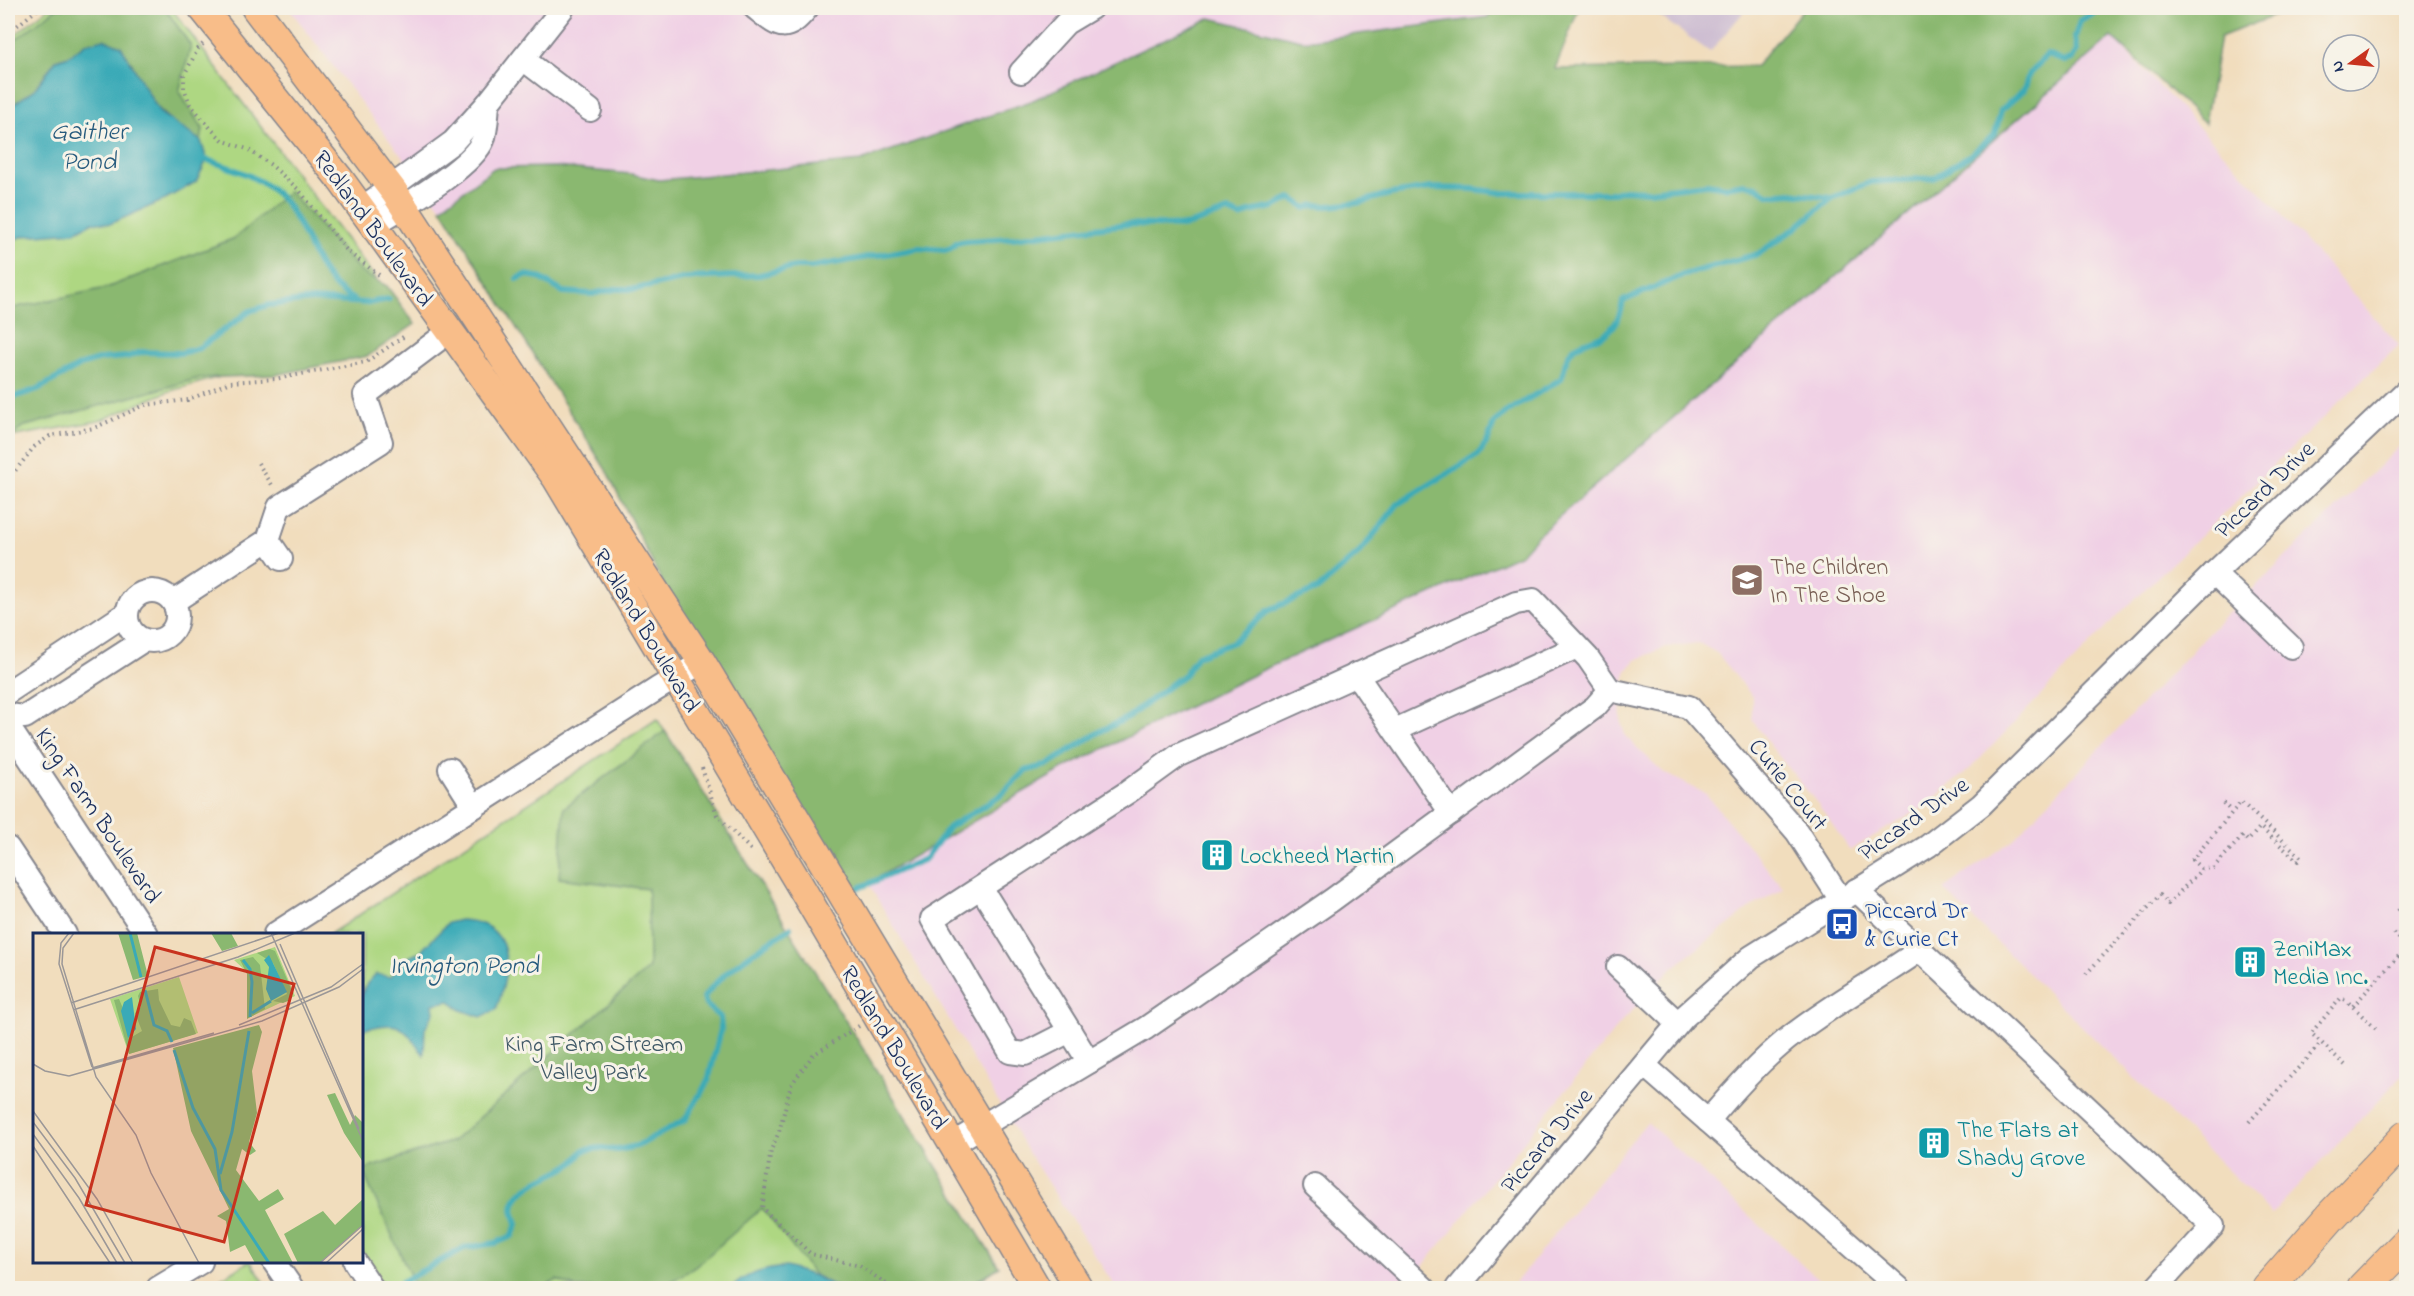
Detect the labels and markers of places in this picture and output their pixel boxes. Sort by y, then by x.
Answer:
place label: The Children In The Shoe [1770,551,1888,614]
school or university icon: The Children In The Shoe [1729,562,1765,598]
building icon: Lockheed Martin [1199,837,1235,873]
place label: Lockheed Martin [1240,840,1394,875]
place label: Piccard Dr & Curie Ct [1865,895,1969,958]
bus stop icon: Piccard Dr & Curie Ct [1824,906,1860,942]
place label: ZeniMax Media Inc. [2273,933,2368,996]
building icon: ZeniMax Media Inc. [2232,944,2268,980]
place label: The Flats at Shady Grove [1957,1114,2086,1178]
building icon: The Flats at Shady Grove [1916,1125,1952,1161]

